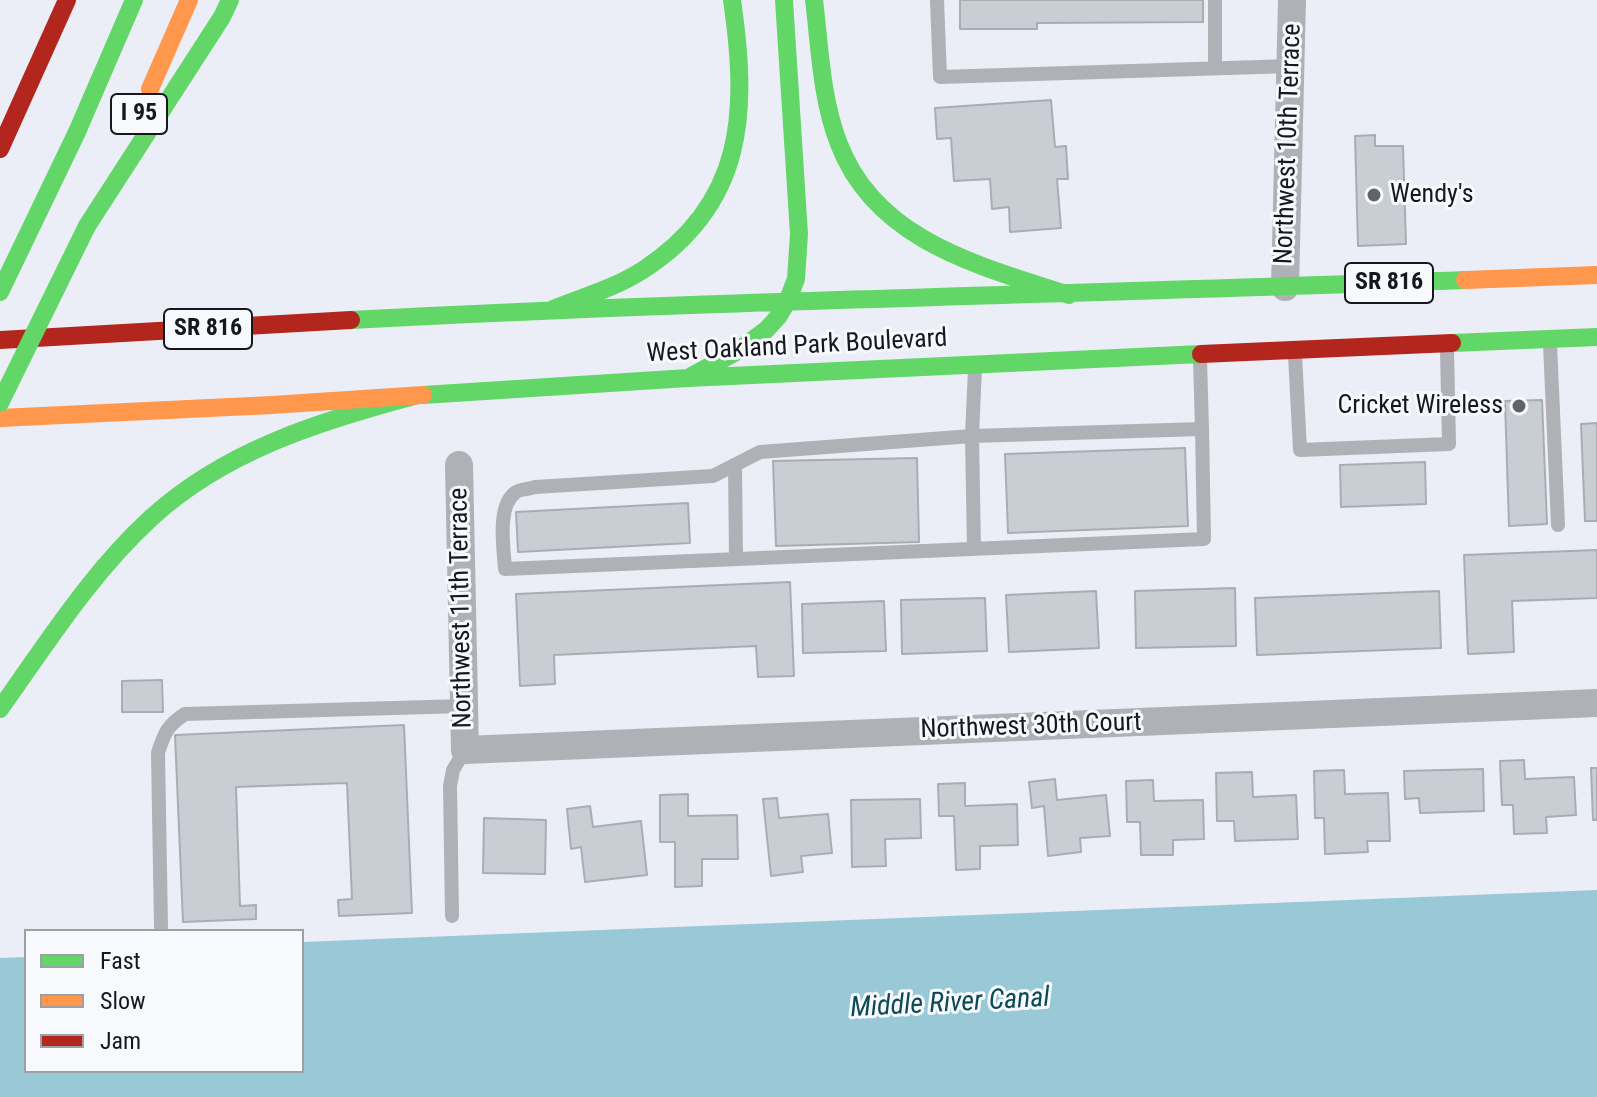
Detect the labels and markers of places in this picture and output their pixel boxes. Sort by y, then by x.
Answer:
place label: Wendy's [1390,179,1473,211]
marker: Wendy's [1365,186,1383,204]
place label: Cricket Wireless [1338,390,1503,422]
marker: Cricket Wireless [1510,397,1528,415]

